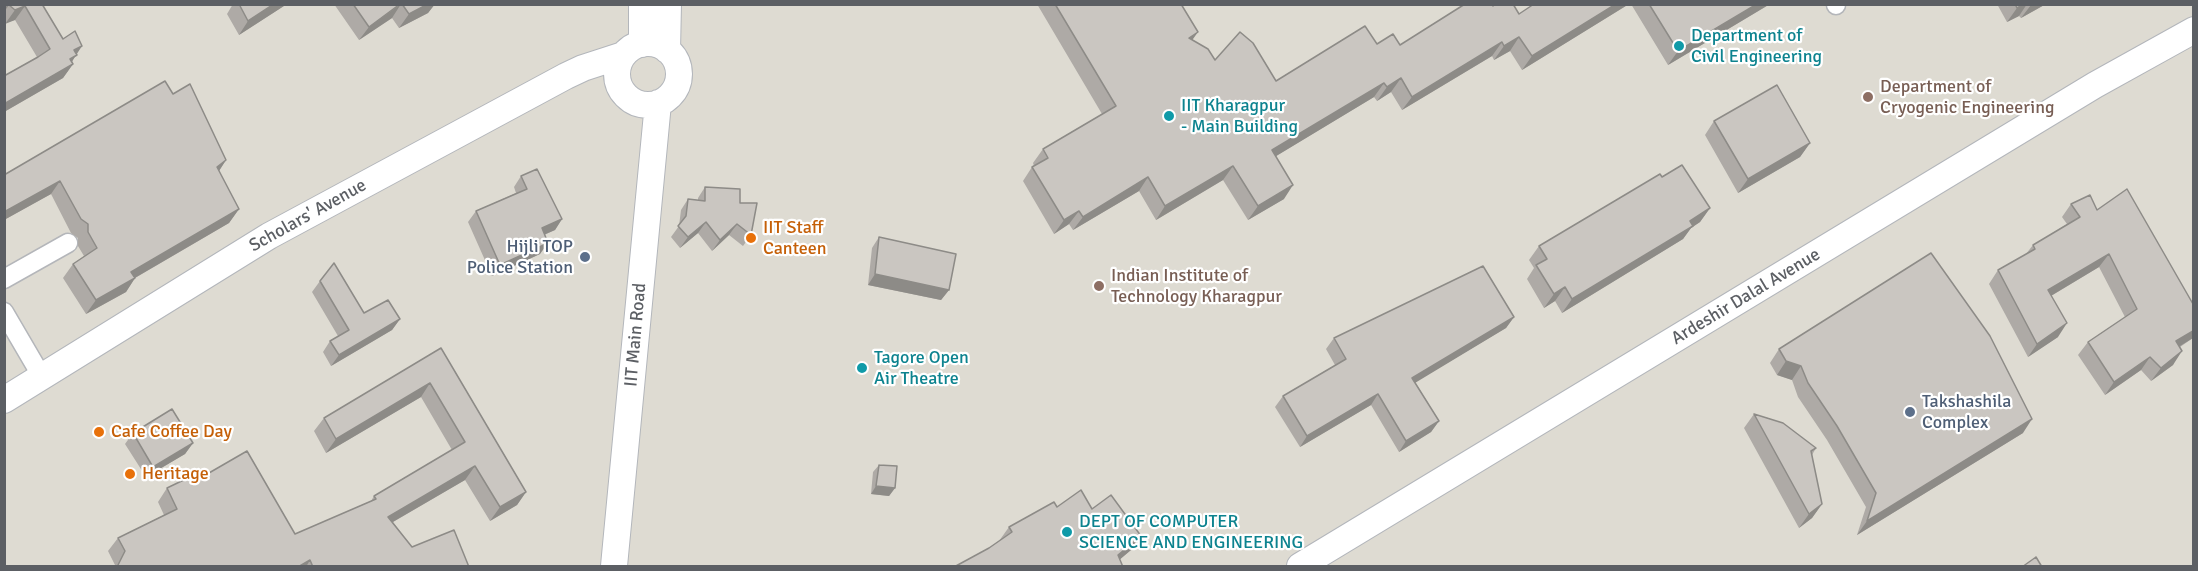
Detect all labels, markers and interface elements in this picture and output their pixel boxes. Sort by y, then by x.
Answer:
place label: Department of Civil Engineering [1691,25,1822,68]
marker: Department of Civil Engineering [1672,39,1686,53]
place label: Department of Cryogenic Engineering [1880,76,2054,118]
marker: Department of Cryogenic Engineering [1861,90,1875,104]
place label: IIT Kharagpur - Main Building [1181,95,1298,138]
marker: IIT Kharagpur - Main Building [1162,109,1176,123]
street label: Scholars' Avenue [246,175,370,257]
place label: IIT Staff Canteen [763,217,827,260]
marker: IIT Staff Canteen [744,231,758,245]
place label: Hijli TOP Police Station [467,236,573,278]
street label: Ardeshir Dalal Avenue [1668,244,1824,350]
marker: Hijli TOP Police Station [578,250,592,264]
place label: Indian Institute of Technology Kharagpur [1111,265,1282,308]
marker: Indian Institute of Technology Kharagpur [1092,279,1106,293]
street label: IIT Main Road [621,282,651,388]
place label: Tagore Open Air Theatre [874,347,969,389]
marker: Tagore Open Air Theatre [855,361,869,375]
place label: Takshashila Complex [1922,391,2011,434]
marker: Takshashila Complex [1903,405,1917,419]
place label: Cafe Coffee Day [111,421,232,443]
marker: Cafe Coffee Day [92,425,106,439]
place label: Heritage [142,463,209,485]
marker: Heritage [123,467,137,481]
place label: DEPT OF COMPUTER SCIENCE AND ENGINEERING [1079,511,1303,554]
marker: DEPT OF COMPUTER SCIENCE AND ENGINEERING [1060,525,1074,539]

